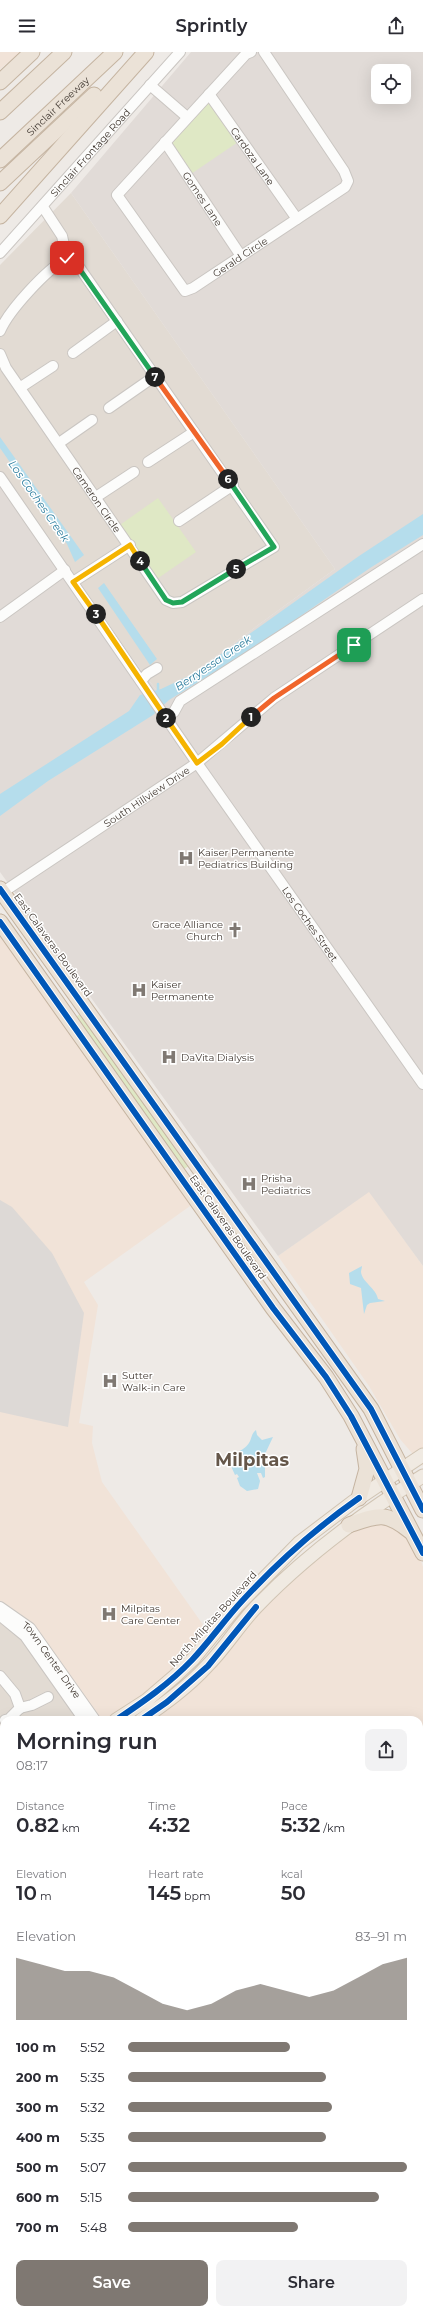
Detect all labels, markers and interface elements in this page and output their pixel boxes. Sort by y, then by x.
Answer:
icon: menu [16,15,38,37]
text: Sprintly [176,15,247,37]
icon: share [385,15,407,37]
map controls [371,64,411,104]
button: locate [371,64,411,104]
street label: Sinclair Freeway [24,73,92,138]
street label: Sinclair Frontage Road [47,106,133,199]
street label: Cardoza Lane [228,125,278,188]
street label: Gomes Lane [180,169,226,228]
street label: Gerald Circle [210,234,270,280]
pin [50,241,84,275]
icon: check [56,247,78,269]
pin: 7 [145,367,165,387]
text: 7 [152,370,158,384]
water label: Los Coches Creek [6,457,73,545]
street label: Cameron Circle [69,464,124,535]
pin: 6 [218,469,238,489]
text: 6 [224,472,232,486]
pin: 4 [130,551,150,571]
text: 4 [136,554,144,568]
pin: 5 [226,559,246,579]
text: 5 [233,562,239,576]
pin: 3 [86,604,106,624]
text: 3 [93,607,99,621]
pin [337,628,371,662]
water label: Berryessa Creek [172,632,254,694]
icon: arrive [343,634,365,656]
pin: 1 [241,707,261,727]
pin: 2 [156,708,176,728]
text: 1 [249,710,253,724]
text: 2 [163,711,169,725]
street label: South Hillview Drive [101,763,192,830]
place label: Kaiser Permanente Pediatrics Building [198,846,294,871]
hospital icon: Kaiser Permanente Pediatrics Building [177,849,195,867]
street label: Los Coches Street [279,884,341,964]
street label: East Calaveras Boulevard [11,891,95,999]
place label: Grace Alliance Church [152,918,223,943]
church icon: Grace Alliance Church [226,921,244,939]
place label: Kaiser Permanente [151,978,214,1003]
hospital icon: Kaiser Permanente [130,981,148,999]
hospital icon: DaVita Dialysis [160,1048,178,1066]
place label: DaVita Dialysis [181,1051,254,1064]
street label: East Calaveras Boulevard [187,1172,269,1282]
place label: Prisha Pediatrics [261,1172,311,1197]
hospital icon: Prisha Pediatrics [240,1175,258,1193]
place label: Sutter Walk-in Care [122,1369,186,1394]
hospital icon: Sutter Walk-in Care [101,1372,119,1390]
district label: Milpitas [215,1449,289,1471]
street label: North Milpitas Boulevard [167,1568,259,1670]
place label: Milpitas Care Center [121,1602,180,1627]
hospital icon: Milpitas Care Center [100,1605,118,1623]
street label: Town Center Drive [20,1618,84,1701]
text: Morning run [16,1728,157,1755]
button: share [365,1729,407,1771]
text: 08:17 [16,1757,48,1773]
text: Distance [16,1799,64,1813]
text: Time [148,1799,176,1813]
text: Pace [281,1799,308,1813]
text: 0.82 [16,1813,59,1837]
text: 4:32 [148,1813,190,1837]
text: 5:32 [281,1813,320,1837]
text: km [59,1821,80,1835]
text: /km [320,1821,345,1835]
text: Elevation [16,1867,67,1881]
text: Heart rate [148,1867,204,1881]
text: kcal [281,1867,303,1881]
text: 10 [16,1881,37,1905]
text: 145 [148,1881,181,1905]
text: 50 [281,1881,306,1905]
text: m [37,1889,52,1903]
text: bpm [181,1889,211,1903]
text: Elevation [16,1928,76,1944]
text: 83–91 m [355,1928,407,1944]
text: 100 m [16,2039,56,2055]
text: 5:52 [80,2039,105,2055]
text: 200 m [16,2069,59,2085]
text: 5:35 [80,2069,105,2085]
text: 300 m [16,2099,59,2115]
text: 5:32 [80,2099,105,2115]
text: 400 m [16,2129,60,2145]
text: 5:35 [80,2129,105,2145]
text: 500 m [16,2159,59,2175]
text: 5:07 [80,2159,106,2175]
text: 600 m [16,2189,59,2205]
text: 5:15 [80,2189,102,2205]
text: 700 m [16,2219,59,2235]
text: 5:48 [80,2219,107,2235]
button: Save [16,2260,208,2306]
button: Share [216,2260,407,2306]

